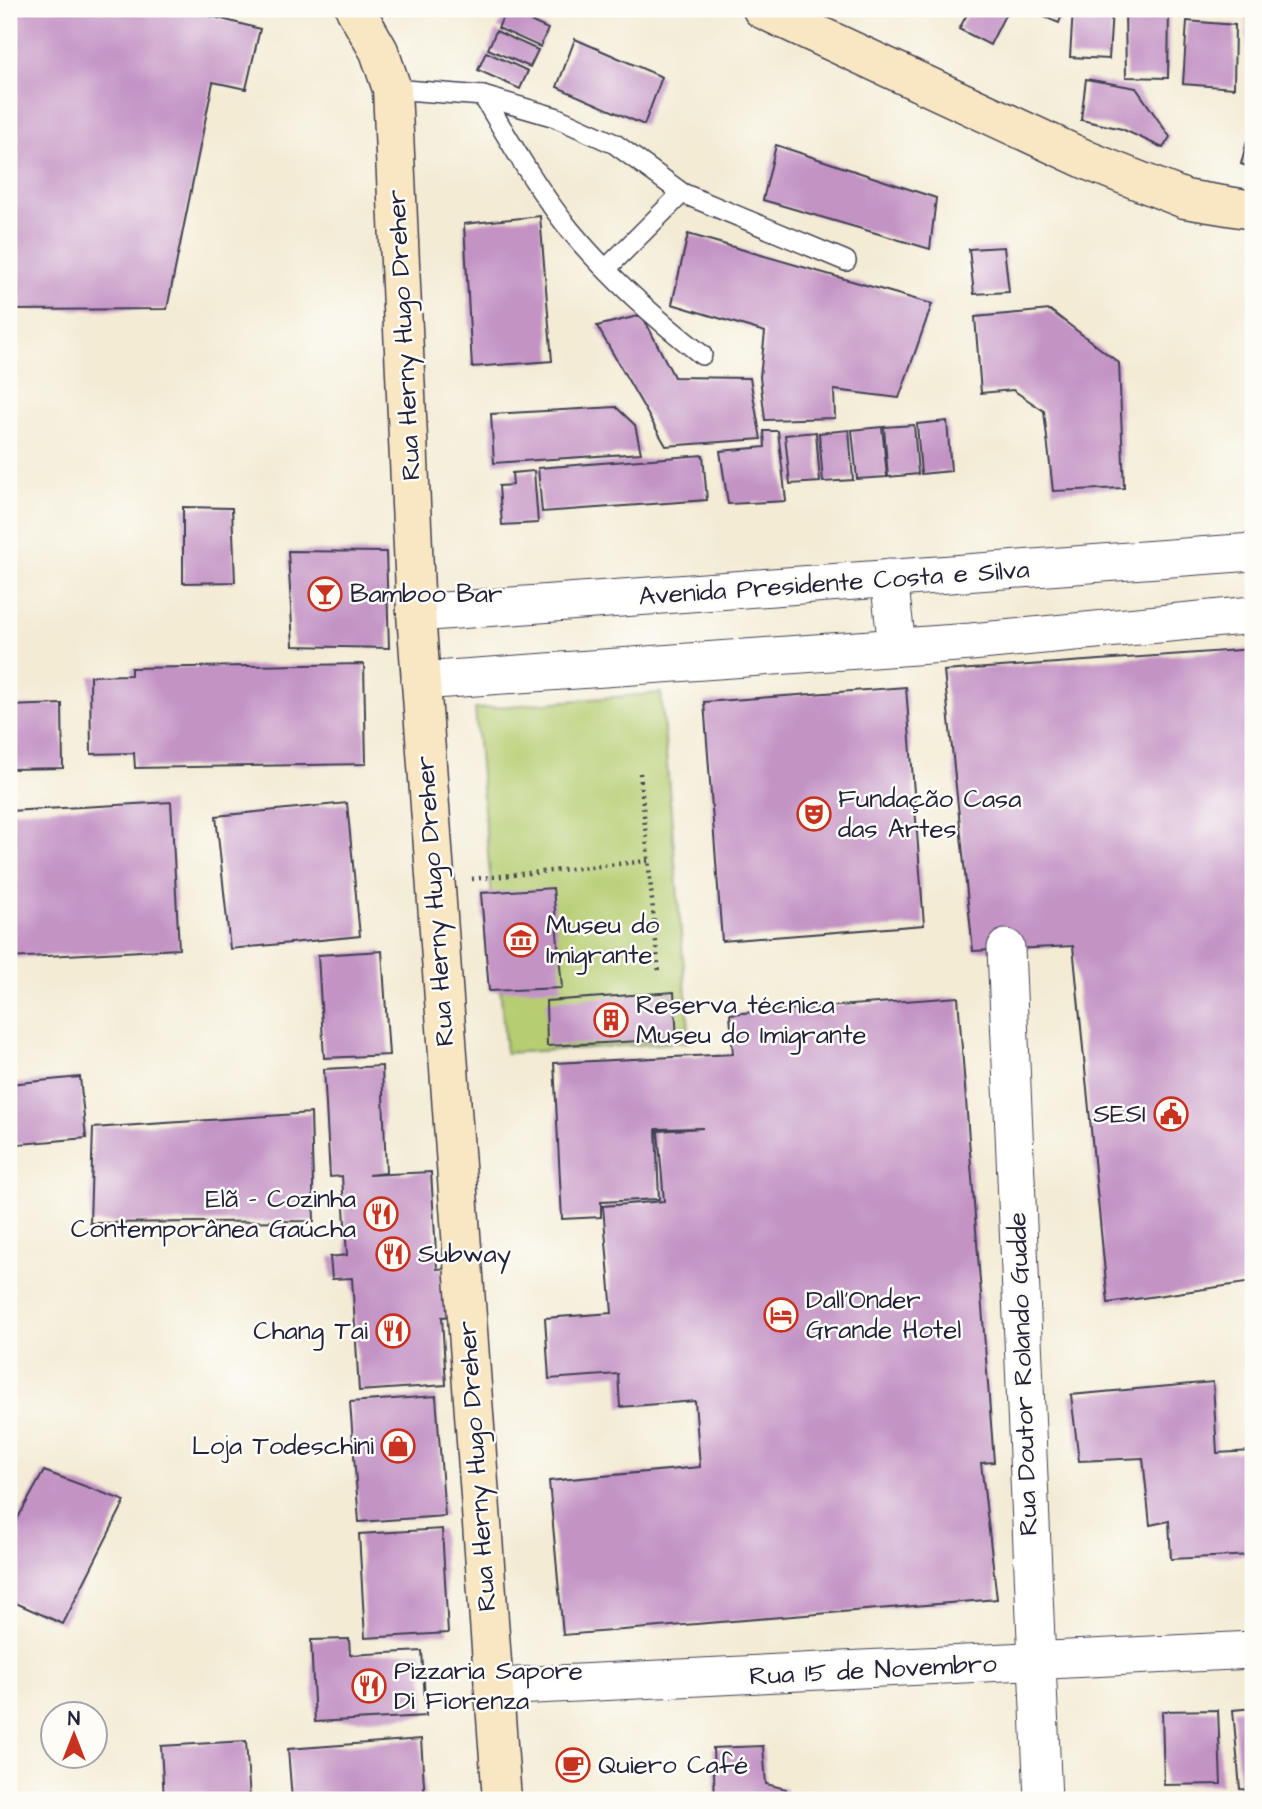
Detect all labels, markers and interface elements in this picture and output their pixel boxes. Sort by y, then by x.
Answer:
street label: Rua Herny Hugo Dreher [378,189,432,481]
street label: Avenida Presidente Costa e Silva [637,551,1031,615]
bar icon: Bamboo Bar [306,575,344,613]
place label: Bamboo Bar [350,576,502,612]
street label: Rua Herny Hugo Dreher [407,754,465,1047]
place label: Fundação Casa das Artes [838,781,1021,847]
theatre icon: Fundação Casa das Artes [795,795,833,833]
place label: Museu do Imigrante [546,907,660,975]
museum icon: Museu do Imigrante [502,921,540,959]
place label: Reserva técnica Museu do Imigrante [636,987,866,1055]
building icon: Reserva técnica Museu do Imigrante [592,1001,630,1039]
public building icon: SESI [1152,1095,1190,1133]
place label: SESI [1093,1096,1146,1132]
place label: Elã - Cozinha Contemporânea Gaúcha [71,1181,356,1247]
restaurant icon: Elã - Cozinha Contemporânea Gaúcha [362,1195,400,1233]
street label: Rua Doutor Rolando Gudde [999,1212,1047,1536]
restaurant icon: Subway [374,1235,412,1273]
place label: Subway [418,1236,511,1274]
place label: Dall'Onder Grande Hotel [806,1282,961,1348]
hotel icon: Dall'Onder Grande Hotel [762,1296,800,1334]
restaurant icon: Chang Tai [374,1312,412,1350]
place label: Chang Tai [253,1313,368,1351]
street label: Rua Herny Hugo Dreher [449,1319,507,1612]
shop icon: Loja Todeschini [379,1427,417,1465]
place label: Loja Todeschini [192,1428,374,1464]
street label: Rua 15 de Novembro [748,1646,998,1694]
place label: Pizzaria Sapore Di Fiorenza [394,1653,583,1719]
restaurant icon: Pizzaria Sapore Di Fiorenza [350,1667,388,1705]
north arrow [38,1700,108,1770]
text: N [68,1706,80,1733]
cafe icon: Quiero Café [554,1746,592,1784]
place label: Quiero Café [598,1747,748,1783]

